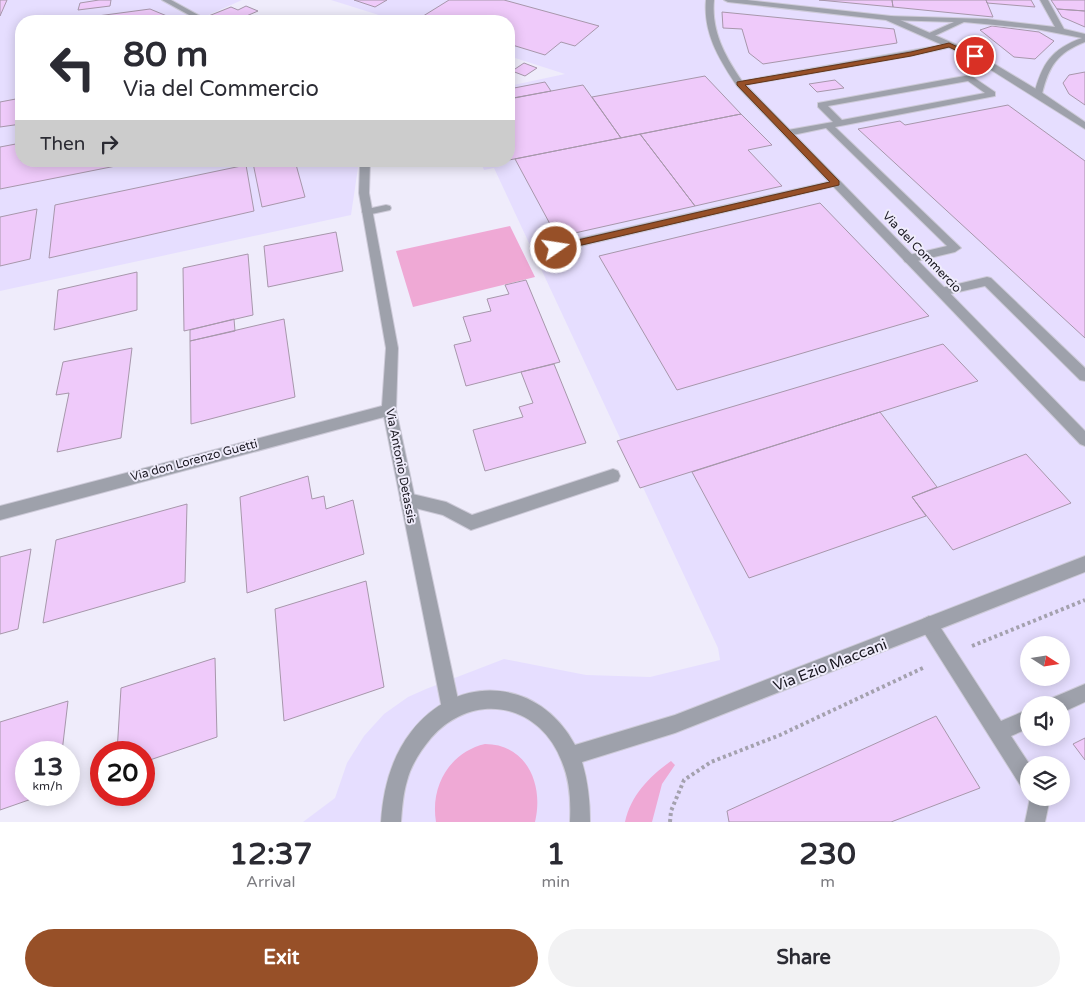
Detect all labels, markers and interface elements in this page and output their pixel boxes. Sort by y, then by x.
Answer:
text: 80 m [123,34,208,76]
icon: left [40,35,105,100]
pin [954,35,996,77]
icon: arrive [961,42,989,70]
text: Via del Commercio [123,76,319,102]
icon: right [95,130,123,158]
text: Then [40,133,85,155]
street label: Via del Commercio [880,209,964,295]
position arrow [529,221,581,273]
street label: Via Antonio Detassis [383,407,419,525]
street label: Via don Lorenzo Guetti [129,436,259,484]
street label: Via Ezio Maccani [771,635,889,695]
north arrow [1020,636,1070,686]
map controls [1020,636,1070,806]
button: sound [1020,696,1070,746]
speed limit sign: 20 [90,741,155,806]
text: 13 [32,752,63,782]
button: layers [1020,756,1070,806]
text: km/h [32,779,63,793]
text: 12:37 [229,836,312,873]
text: 1 [546,836,565,873]
text: 230 [799,836,856,873]
text: Arrival [246,872,296,892]
text: min [542,872,570,892]
text: m [820,872,835,892]
button: Exit [25,929,538,987]
button: Share [548,929,1060,987]

